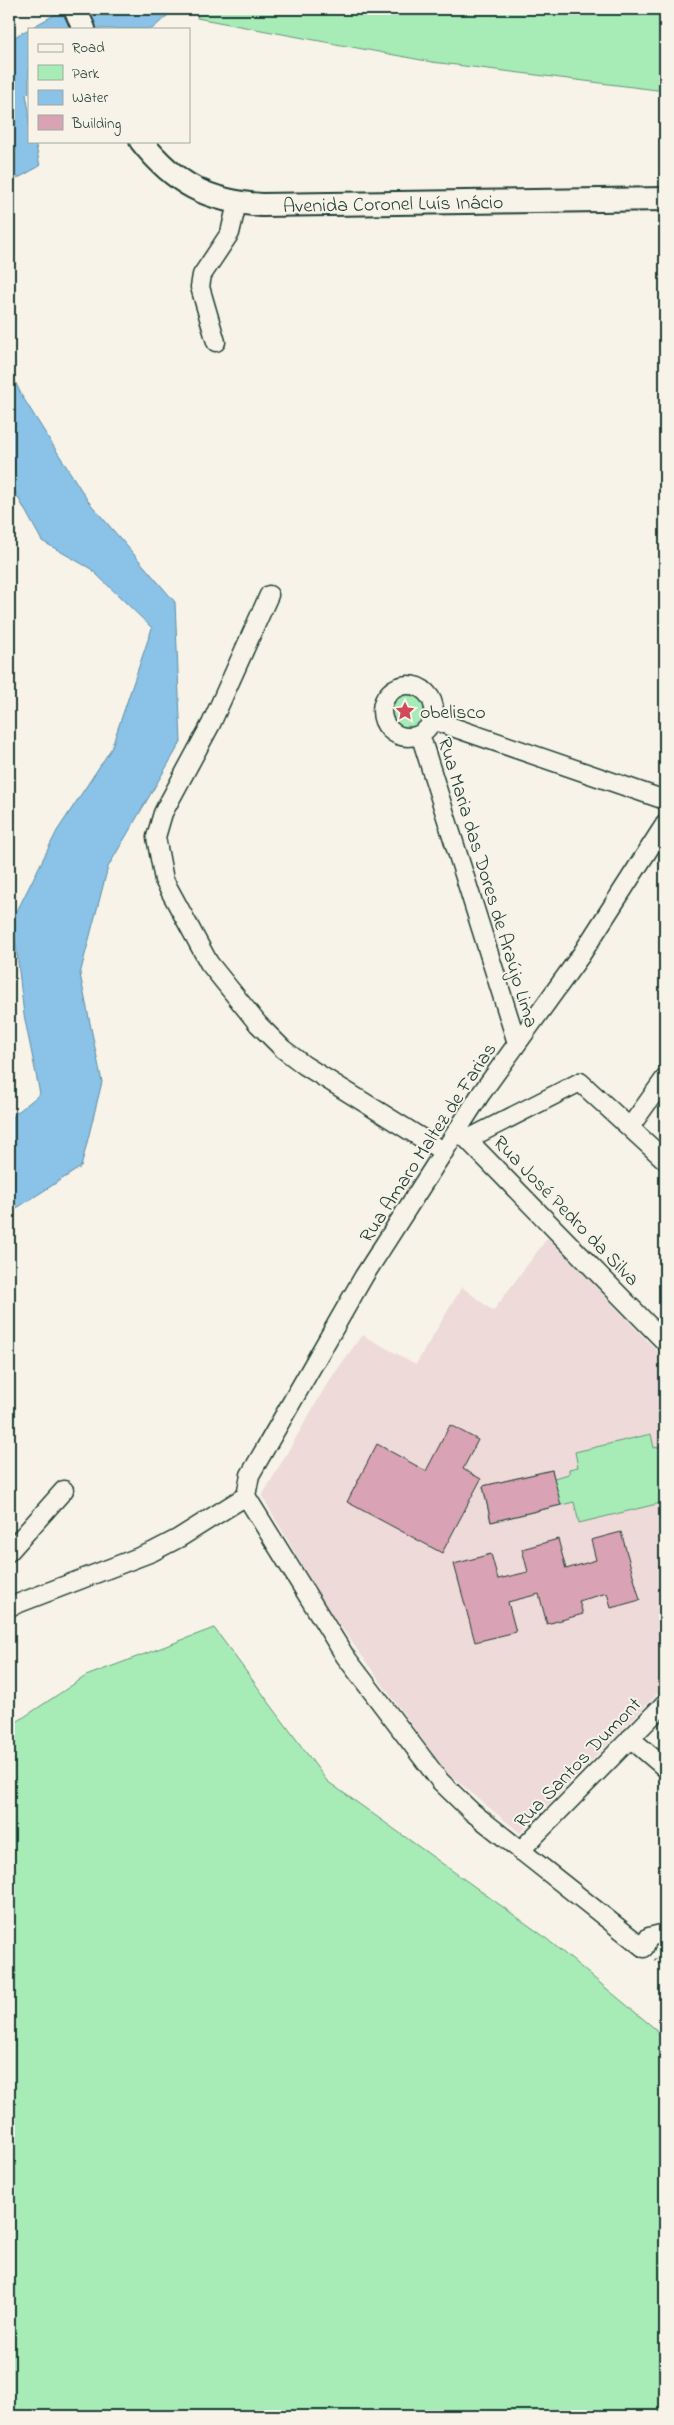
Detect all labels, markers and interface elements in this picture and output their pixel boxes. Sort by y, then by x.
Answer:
legend [28,28,190,142]
text: Road [72,37,105,59]
text: Park [72,63,100,85]
text: Water [72,87,108,109]
text: Building [71,113,121,136]
street label: Avenida Coronel Luís Inácio [283,189,503,222]
place label: obelisco [420,699,486,728]
place icon: obelisco [394,700,416,722]
street label: Rua Maria das Dores de Araújo Lima [429,734,545,1031]
street label: Rua Amaro Maltez de Farias [353,1038,505,1249]
street label: Rua José Pedro da Silva [485,1130,645,1294]
street label: Rua Santos Dumont [508,1691,649,1836]

